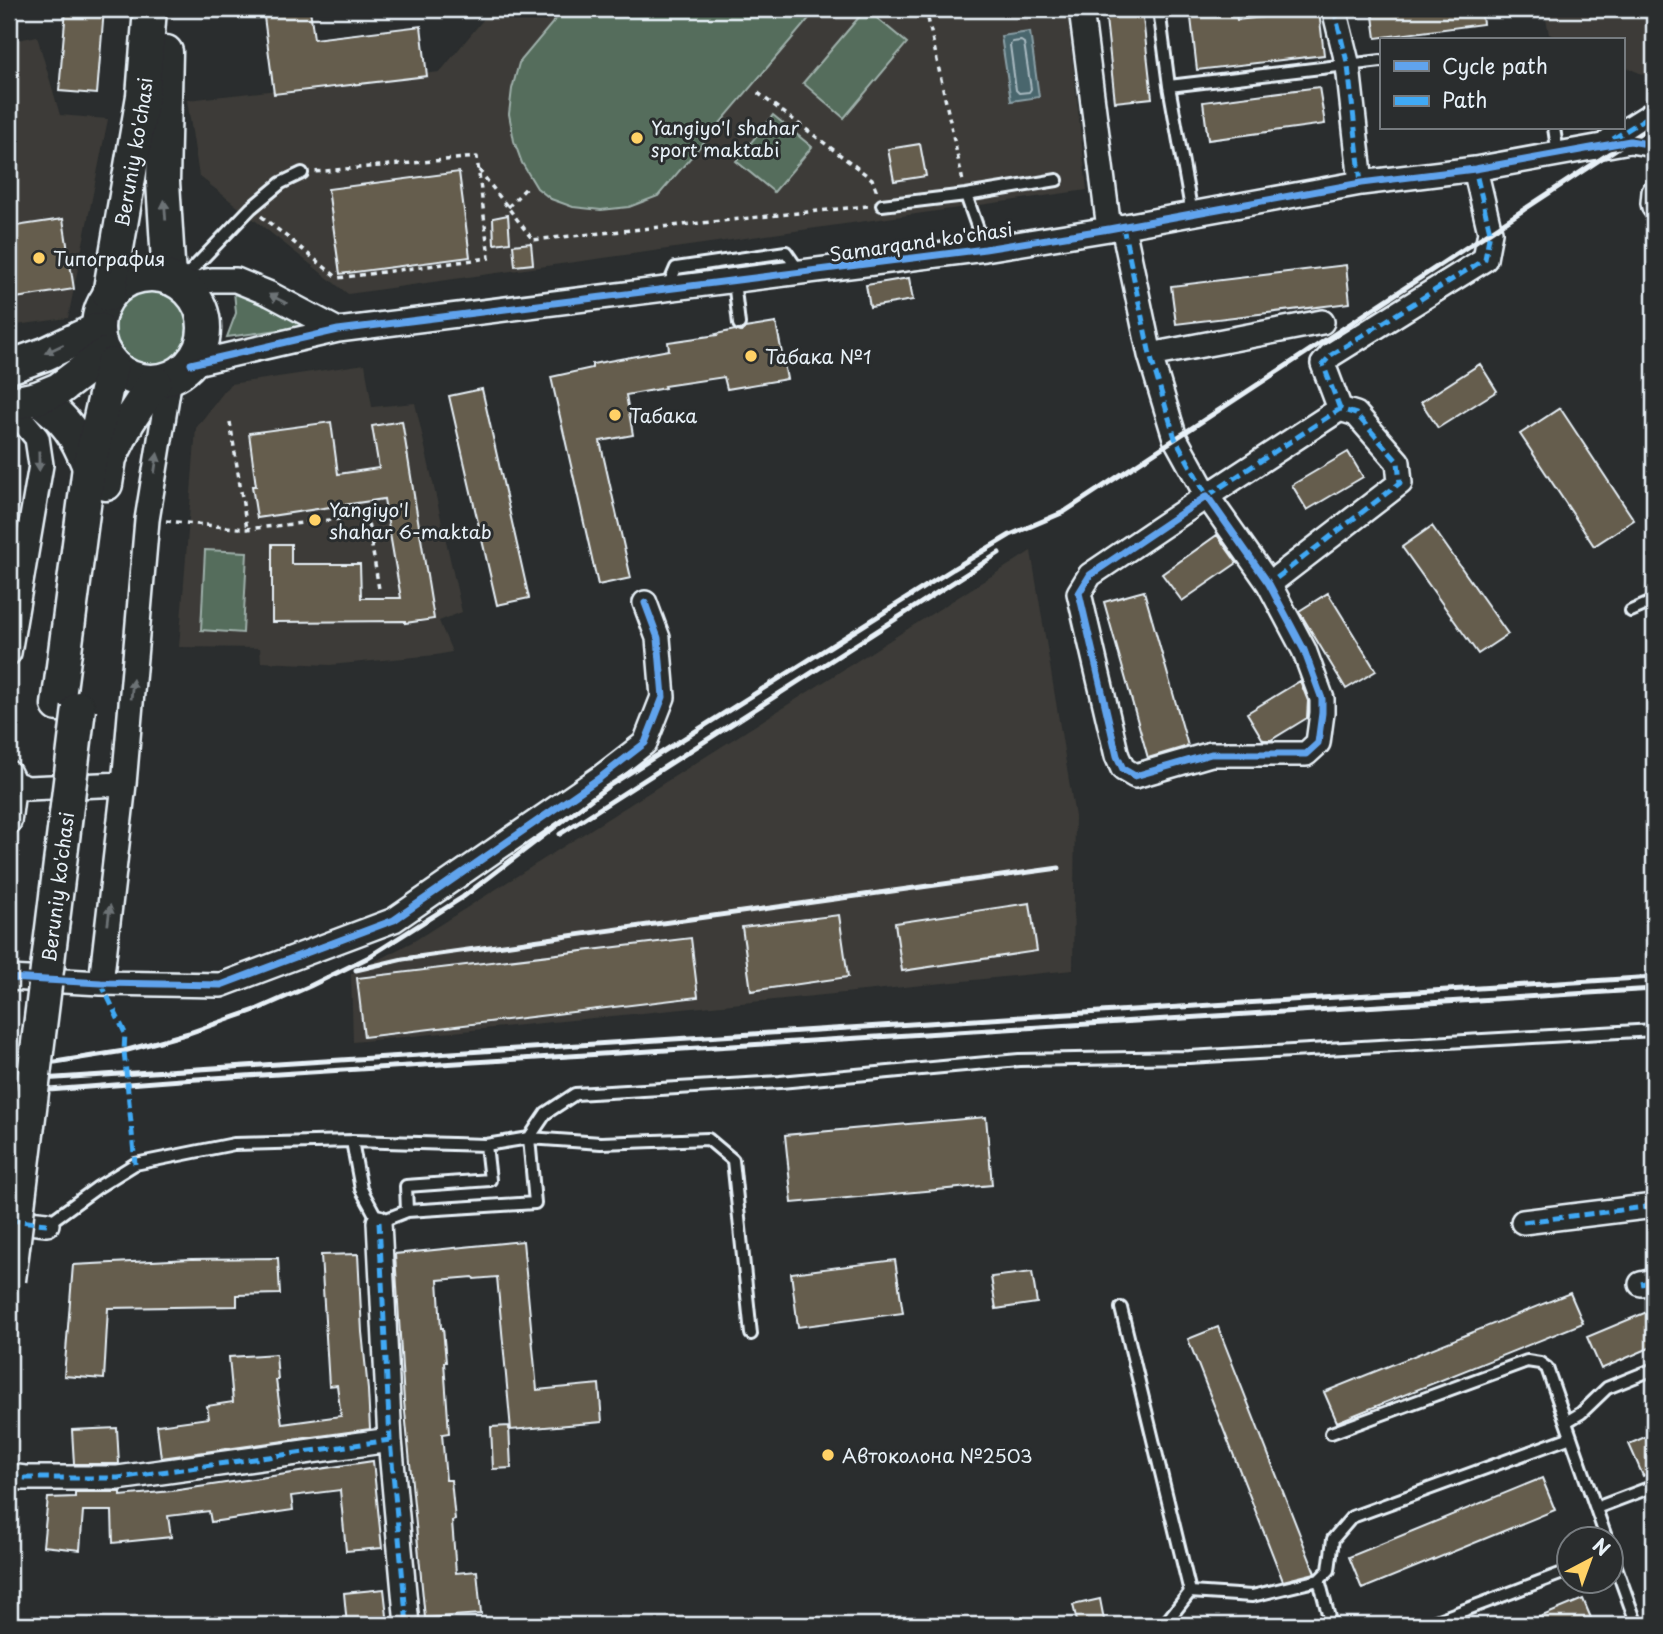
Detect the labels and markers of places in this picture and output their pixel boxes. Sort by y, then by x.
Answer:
place label: Yangiyo'l shahar sport maktabi [651,113,800,163]
marker: Yangiyo'l shahar sport maktabi [629,130,645,146]
place label: Типография [53,244,165,272]
marker: Типография [31,250,47,266]
place label: Табака №1 [765,342,871,370]
marker: Табака №1 [743,348,759,364]
place label: Табака [629,401,697,429]
marker: Табака [607,407,623,423]
place label: Yangiyo'l shahar 6-maktab [329,495,492,545]
marker: Yangiyo'l shahar 6-maktab [307,512,323,528]
place label: Автоколона №2503 [842,1441,1033,1469]
marker: Автоколона №2503 [820,1447,836,1463]

